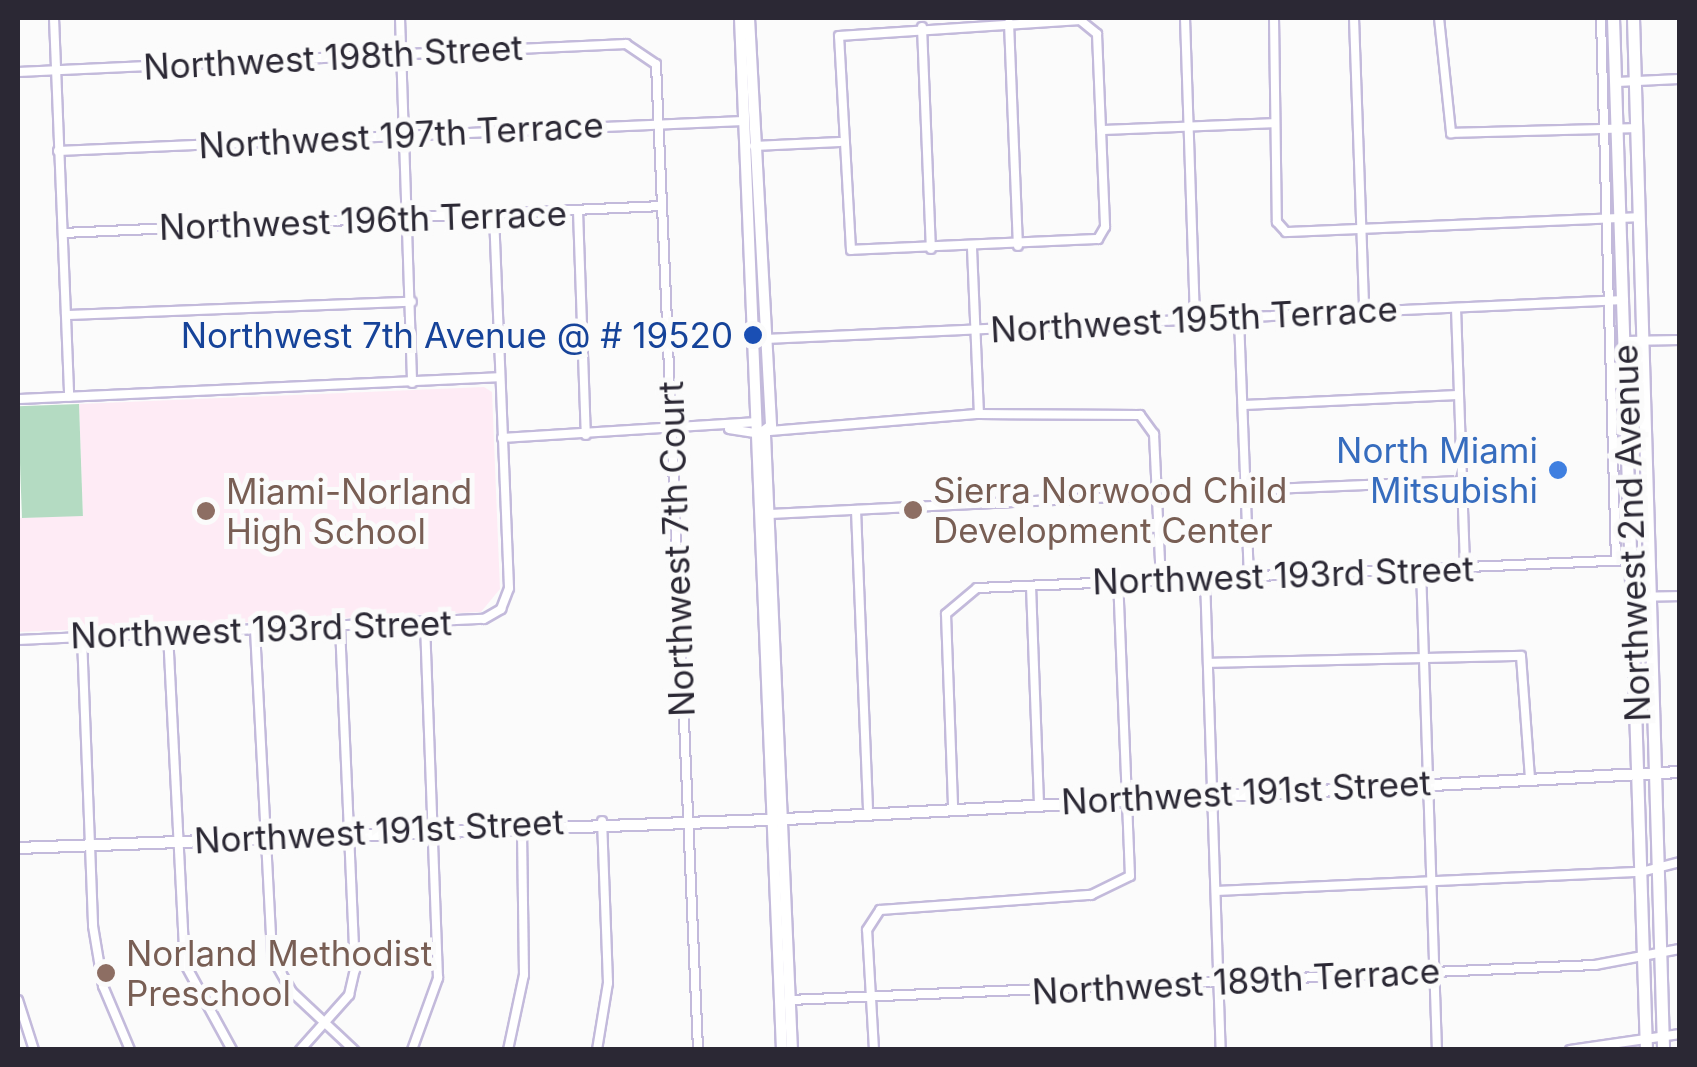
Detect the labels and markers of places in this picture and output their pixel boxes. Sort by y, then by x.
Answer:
place label: Northwest 7th Avenue @ # 19520 [181,314,733,356]
marker: Northwest 7th Avenue @ # 19520 [742,324,764,346]
place label: North Miami Mitsubishi [1336,429,1538,511]
marker: North Miami Mitsubishi [1547,459,1569,481]
place label: Sierra Norwood Child Development Center [933,469,1287,551]
place label: Miami-Norland High School [226,470,472,552]
marker: Sierra Norwood Child Development Center [902,499,924,521]
marker: Miami-Norland High School [195,500,217,522]
place label: Norland Methodist Preschool [126,932,432,1014]
marker: Norland Methodist Preschool [95,962,117,984]

